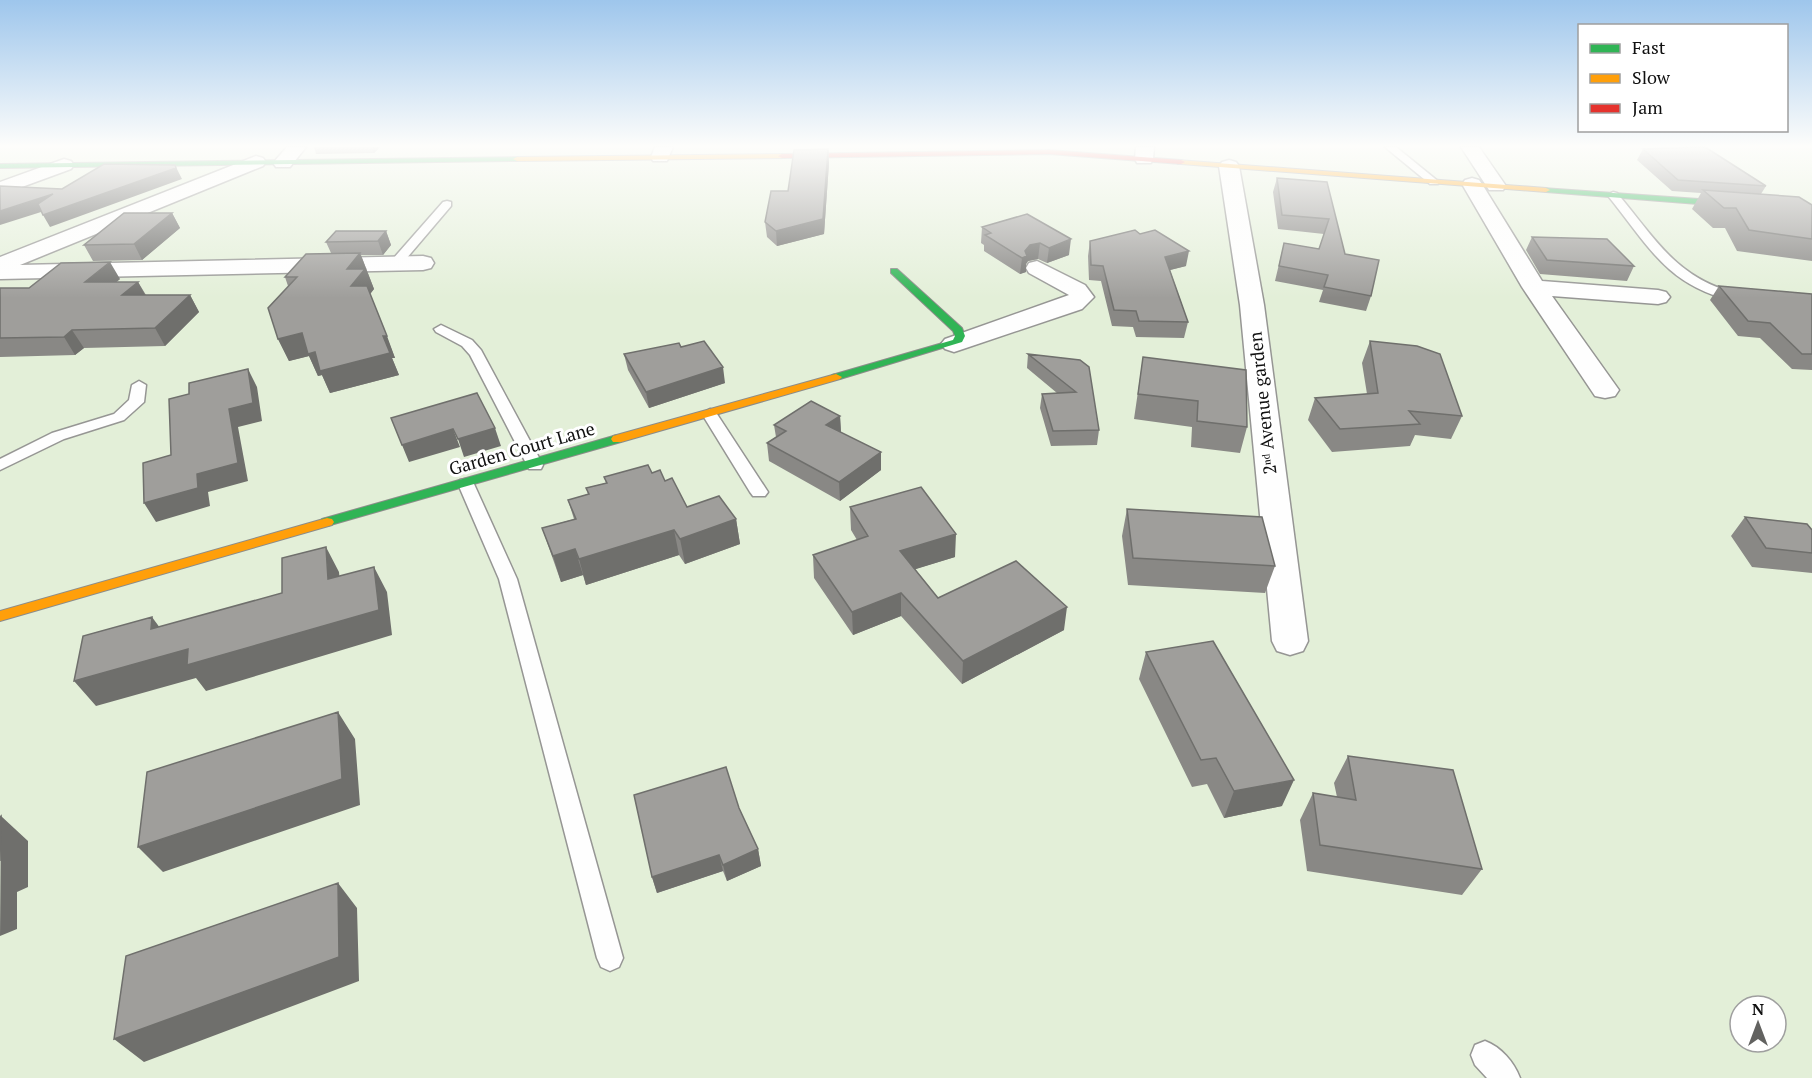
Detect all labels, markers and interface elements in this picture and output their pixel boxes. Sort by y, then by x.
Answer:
legend [1578,24,1788,132]
text: Fast [1632,35,1666,59]
text: Slow [1632,65,1671,89]
text: Jam [1632,95,1663,119]
street label: 2ⁿᵈ Avenue garden [1243,330,1281,476]
street label: Garden Court Lane [446,416,597,480]
north arrow [1728,994,1788,1054]
text: N [1752,998,1764,1020]

